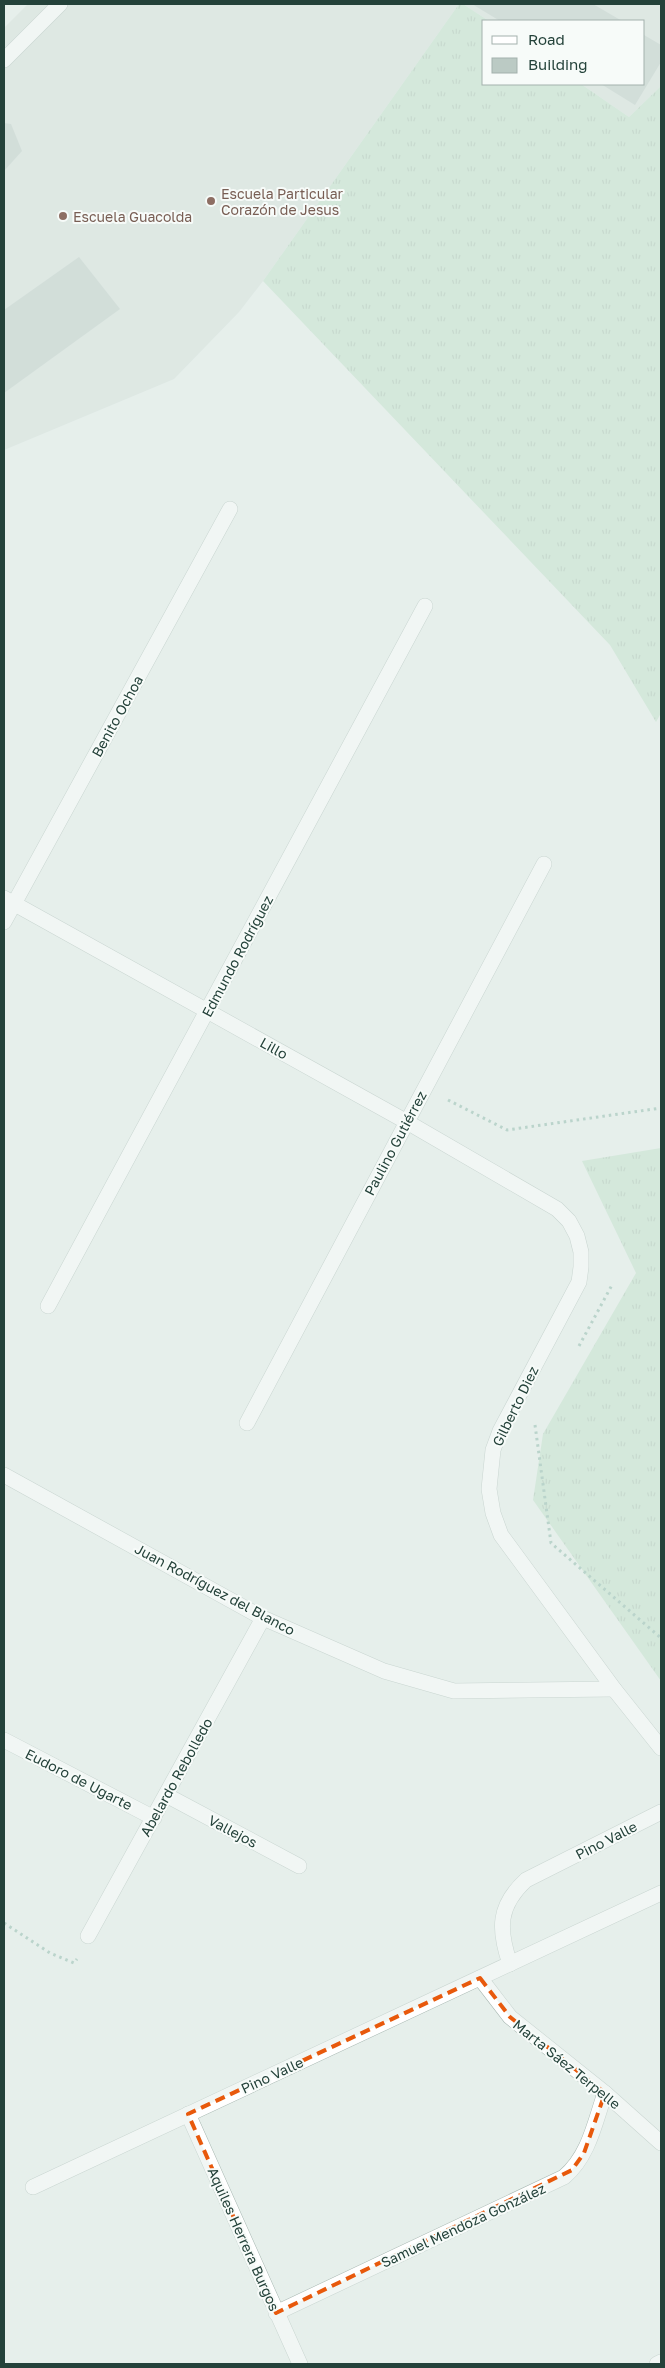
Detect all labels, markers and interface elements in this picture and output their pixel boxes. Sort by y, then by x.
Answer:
legend [482,20,645,85]
text: Road [528,30,565,48]
text: Building [528,55,588,73]
place label: Escuela Particular Corazón de Jesus [221,185,344,218]
marker: Escuela Particular Corazón de Jesus [205,195,217,207]
place label: Escuela Guacolda [73,208,192,225]
marker: Escuela Guacolda [57,210,69,222]
street label: Benito Ochoa [88,672,146,760]
street label: Edmundo Rodríguez [198,892,276,1020]
street label: Lillo [257,1034,291,1062]
street label: Paulino Gutiérrez [360,1088,430,1198]
street label: Gilberto Diez [488,1363,542,1449]
street label: Juan Rodríguez del Blanco [132,1540,298,1638]
street label: Abelardo Rebolledo [136,1715,216,1839]
street label: Eudoro de Ugarte [23,1745,135,1813]
street label: Vallejos [206,1811,260,1851]
street label: Pino Valle [572,1817,640,1863]
street label: Marta Sáez Terpelle [510,2016,624,2112]
street label: Pino Valle [238,2053,306,2097]
street label: Aquiles Herrera Burgos [205,2165,283,2313]
street label: Samuel Mendoza González [378,2179,548,2271]

